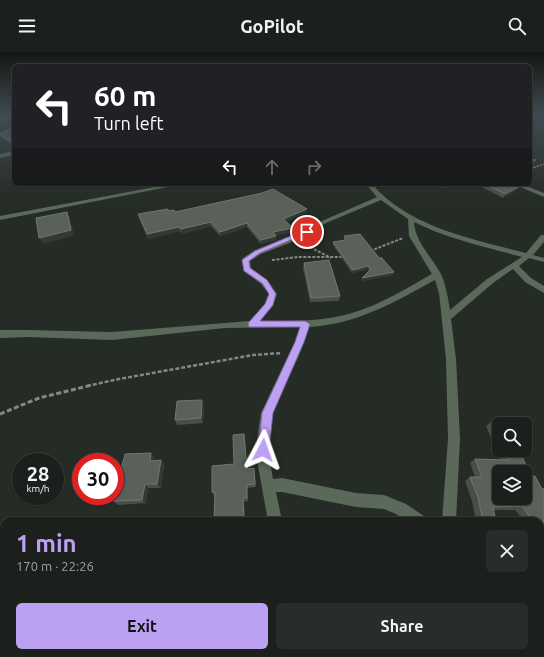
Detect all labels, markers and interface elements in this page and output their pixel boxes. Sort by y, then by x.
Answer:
icon: menu [16,15,38,37]
icon: search [506,15,528,37]
text: GoPilot [240,16,304,36]
icon: left [28,80,80,132]
text: 60 m [94,80,156,111]
text: Turn left [94,113,164,133]
icon: left [219,156,241,178]
icon: ahead [261,156,283,178]
icon: right [303,156,325,178]
pin [290,215,324,249]
icon: arrive [296,221,318,243]
map controls [492,417,532,505]
button: search [492,417,532,457]
position arrow [242,429,284,471]
speed limit sign: 30 [72,453,124,505]
text: 28 [27,462,49,485]
button: layers [492,465,532,505]
text: km/h [26,483,50,494]
text: 1 min [16,530,77,557]
button: close [486,530,528,572]
text: 170 m · 22:26 [16,559,94,573]
button: Exit [16,603,268,649]
button: Share [276,603,528,649]

